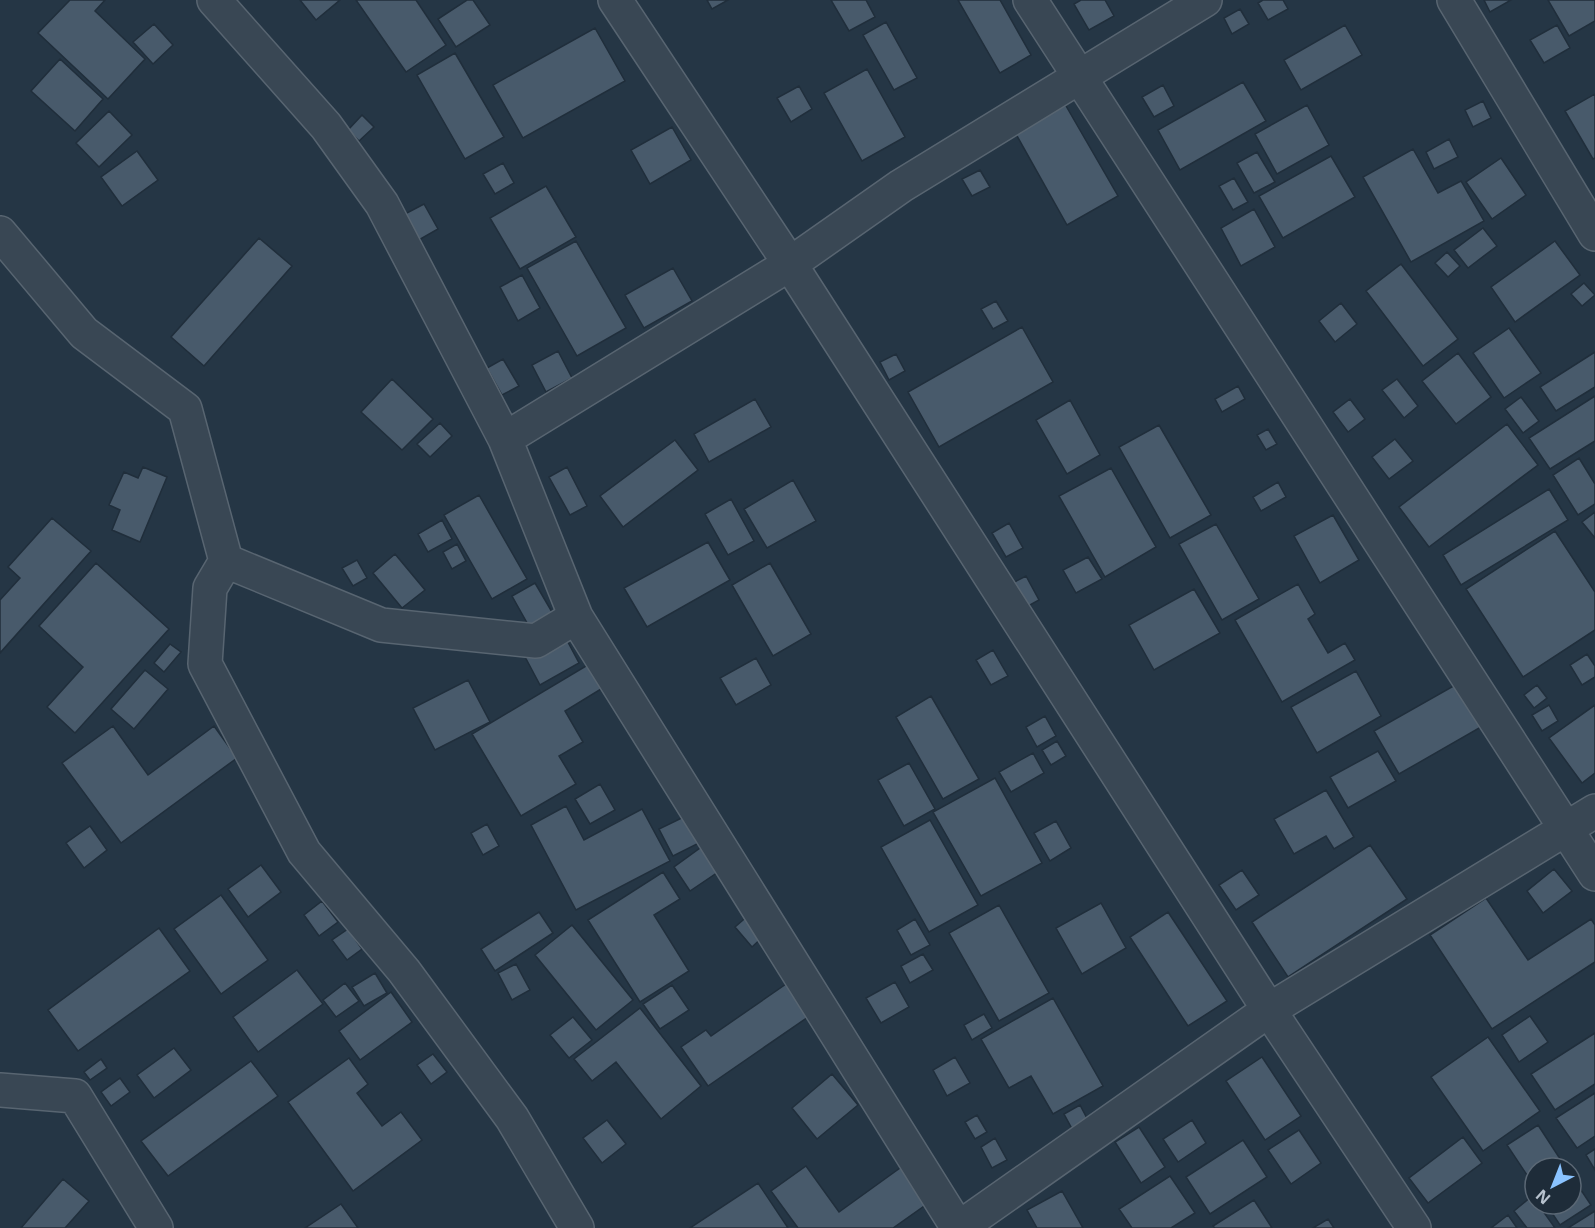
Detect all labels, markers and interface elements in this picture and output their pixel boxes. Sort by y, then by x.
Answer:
north arrow [1523,1156,1583,1216]
text: N [1531,1185,1555,1210]

